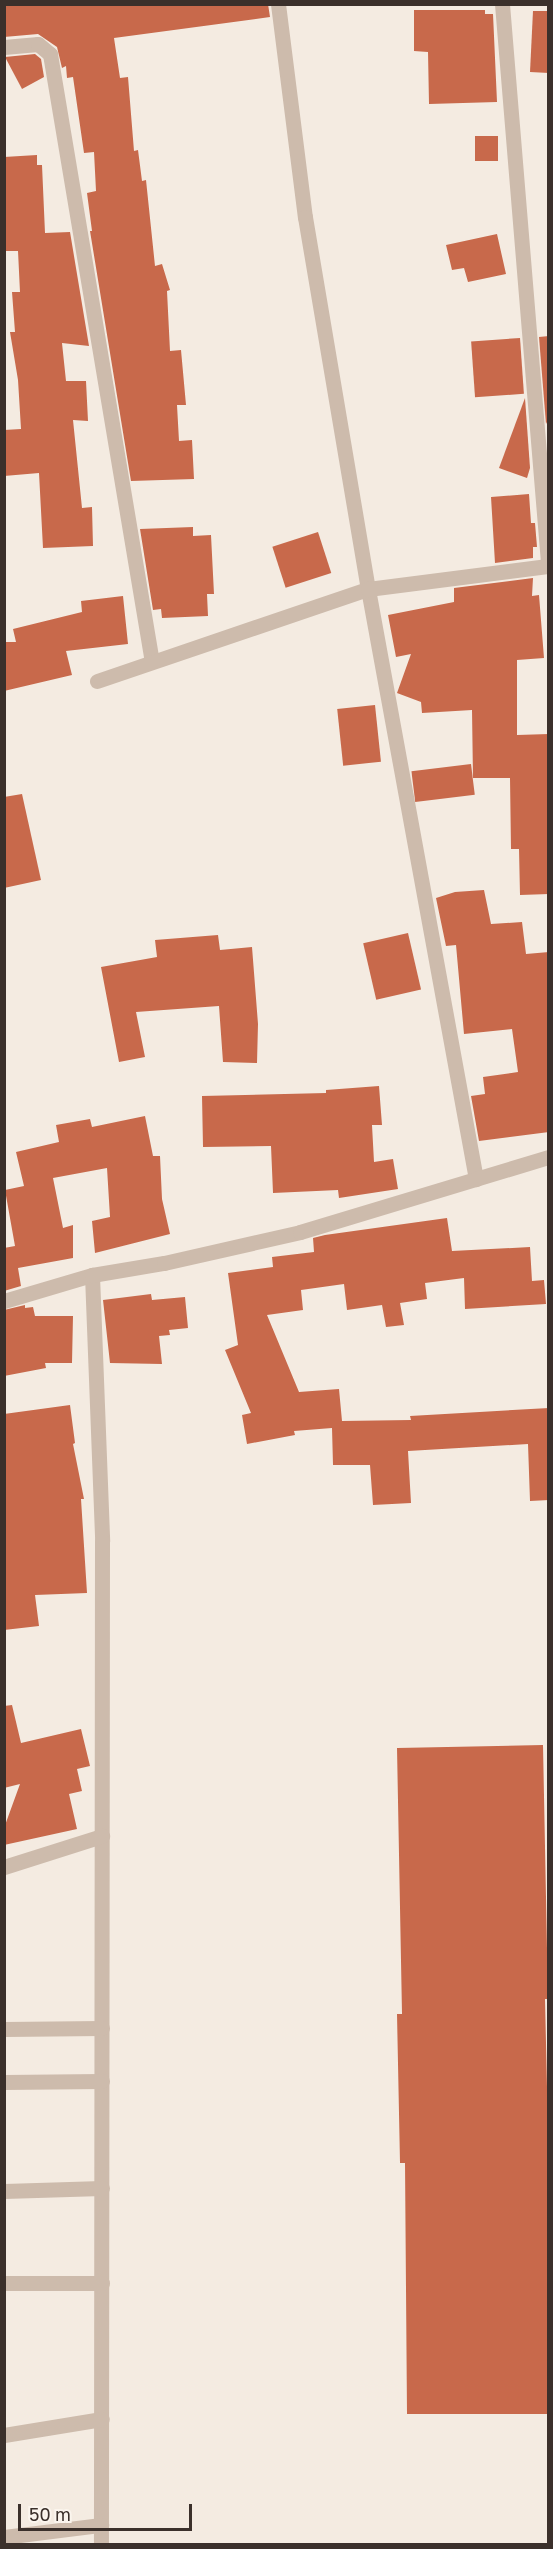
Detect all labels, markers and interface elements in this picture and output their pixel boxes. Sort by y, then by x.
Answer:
scale bar [21,2492,195,2530]
text: 50 m [29,2503,71,2525]

